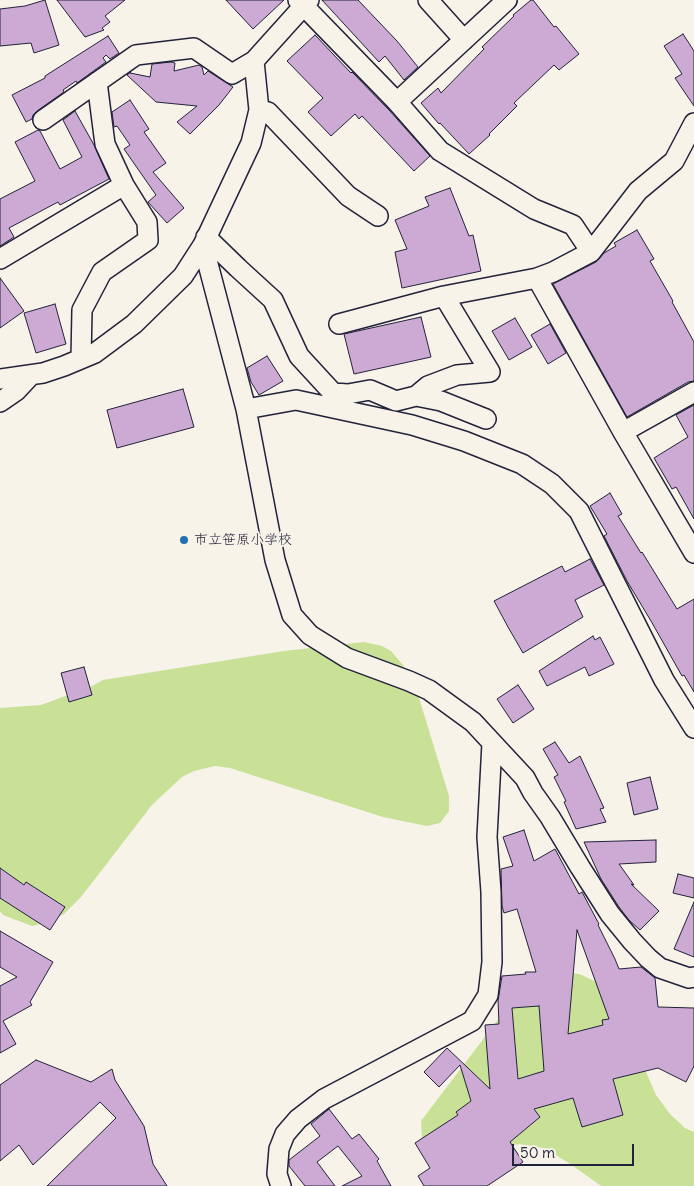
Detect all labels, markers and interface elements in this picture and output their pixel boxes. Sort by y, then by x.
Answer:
place label: 市立笹原小学校 [194,532,292,548]
marker: 市立笹原小学校 [178,534,190,546]
scale bar [514,1134,636,1166]
text: 50 m [520,1143,555,1162]

